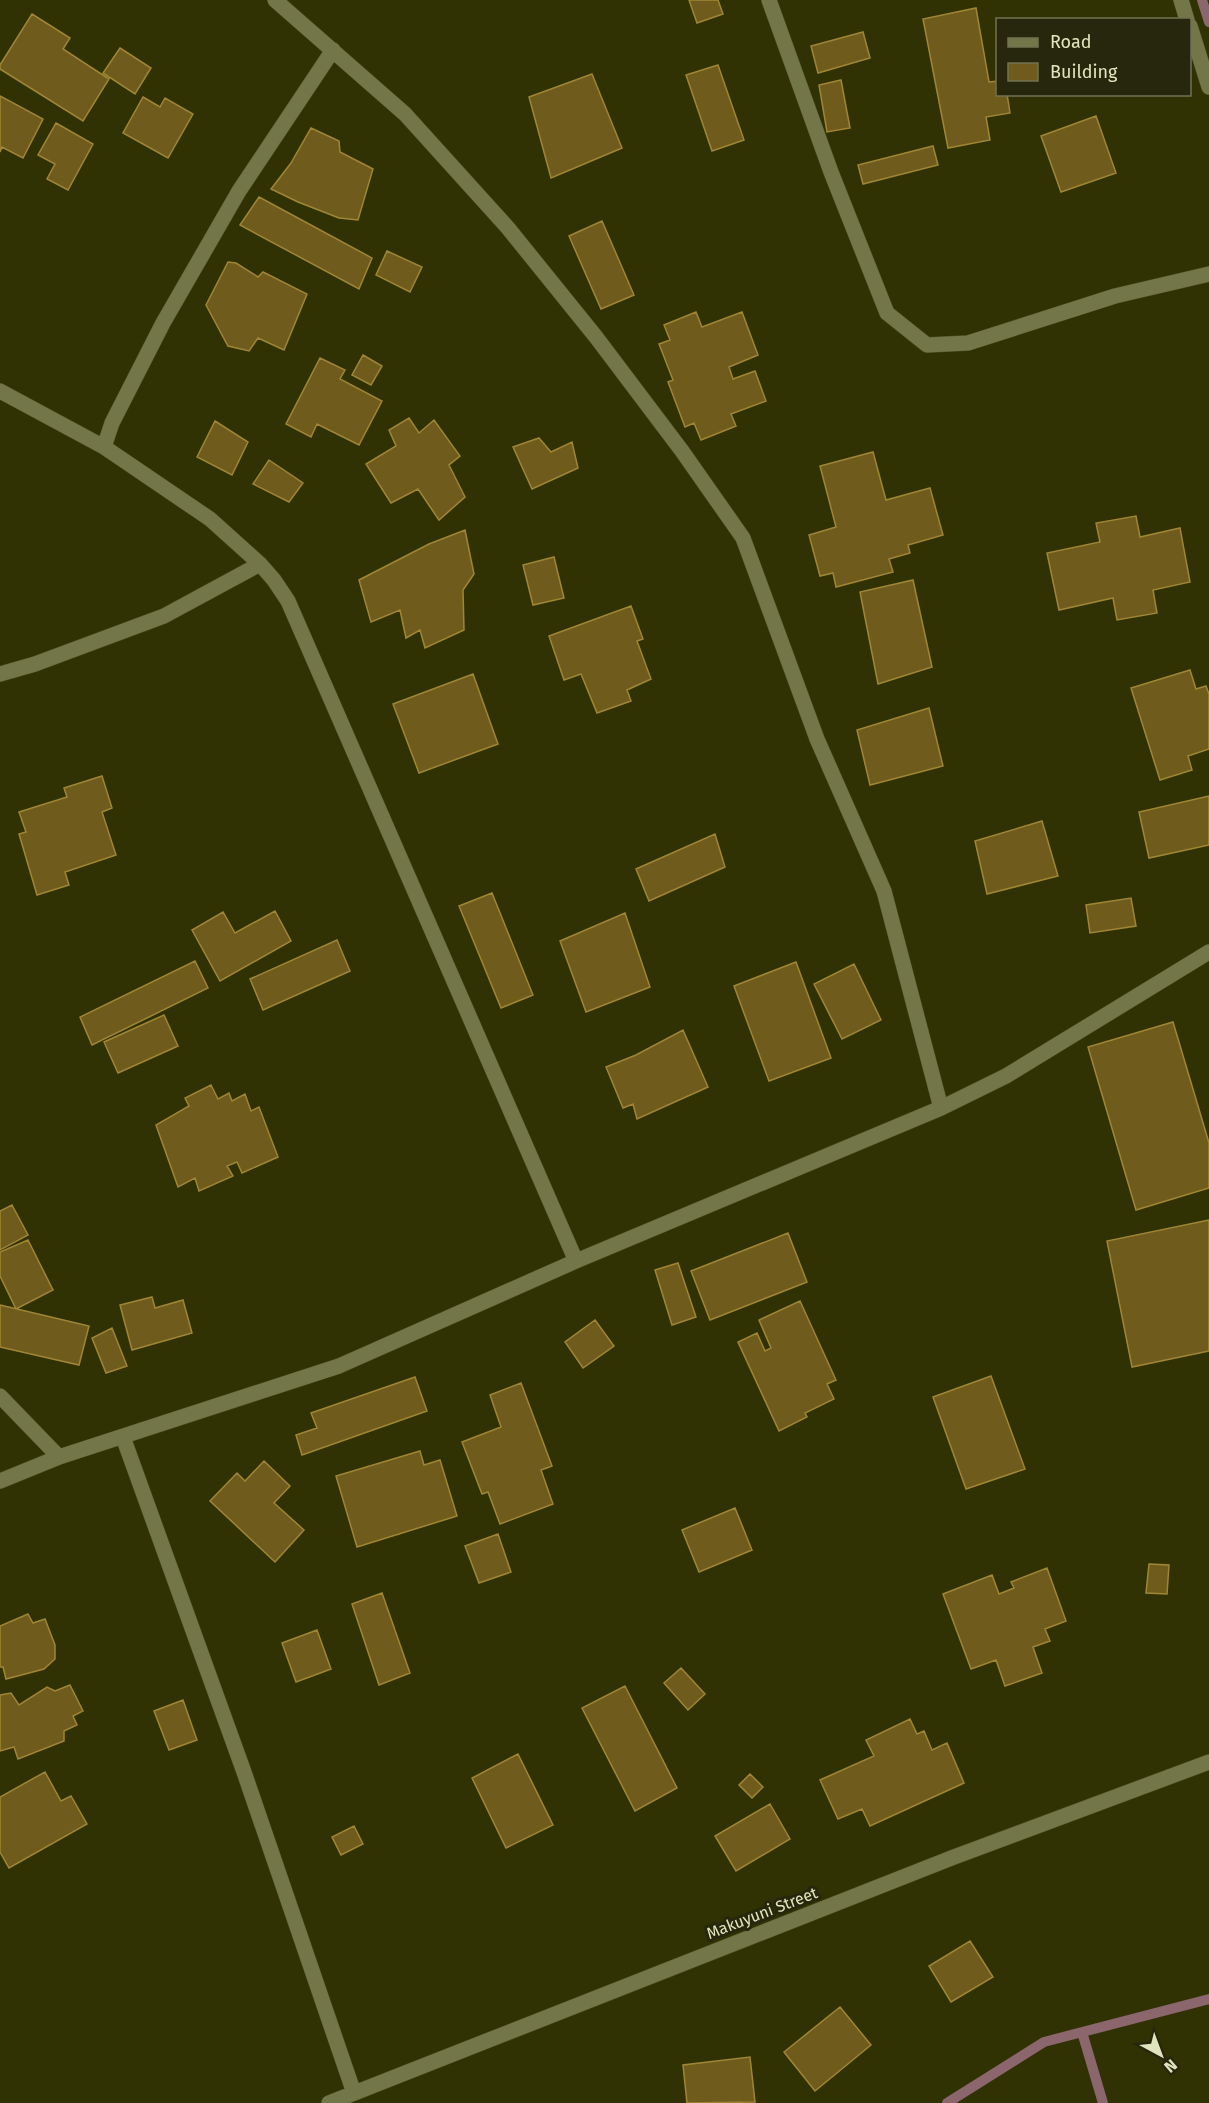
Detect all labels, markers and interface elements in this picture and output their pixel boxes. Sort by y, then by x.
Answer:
legend [996,18,1191,96]
text: Road [1050,31,1092,53]
text: Building [1050,61,1118,83]
street label: Makuyuni Street [704,1883,820,1943]
north arrow [1131,2025,1191,2085]
text: N [1160,2055,1181,2077]

